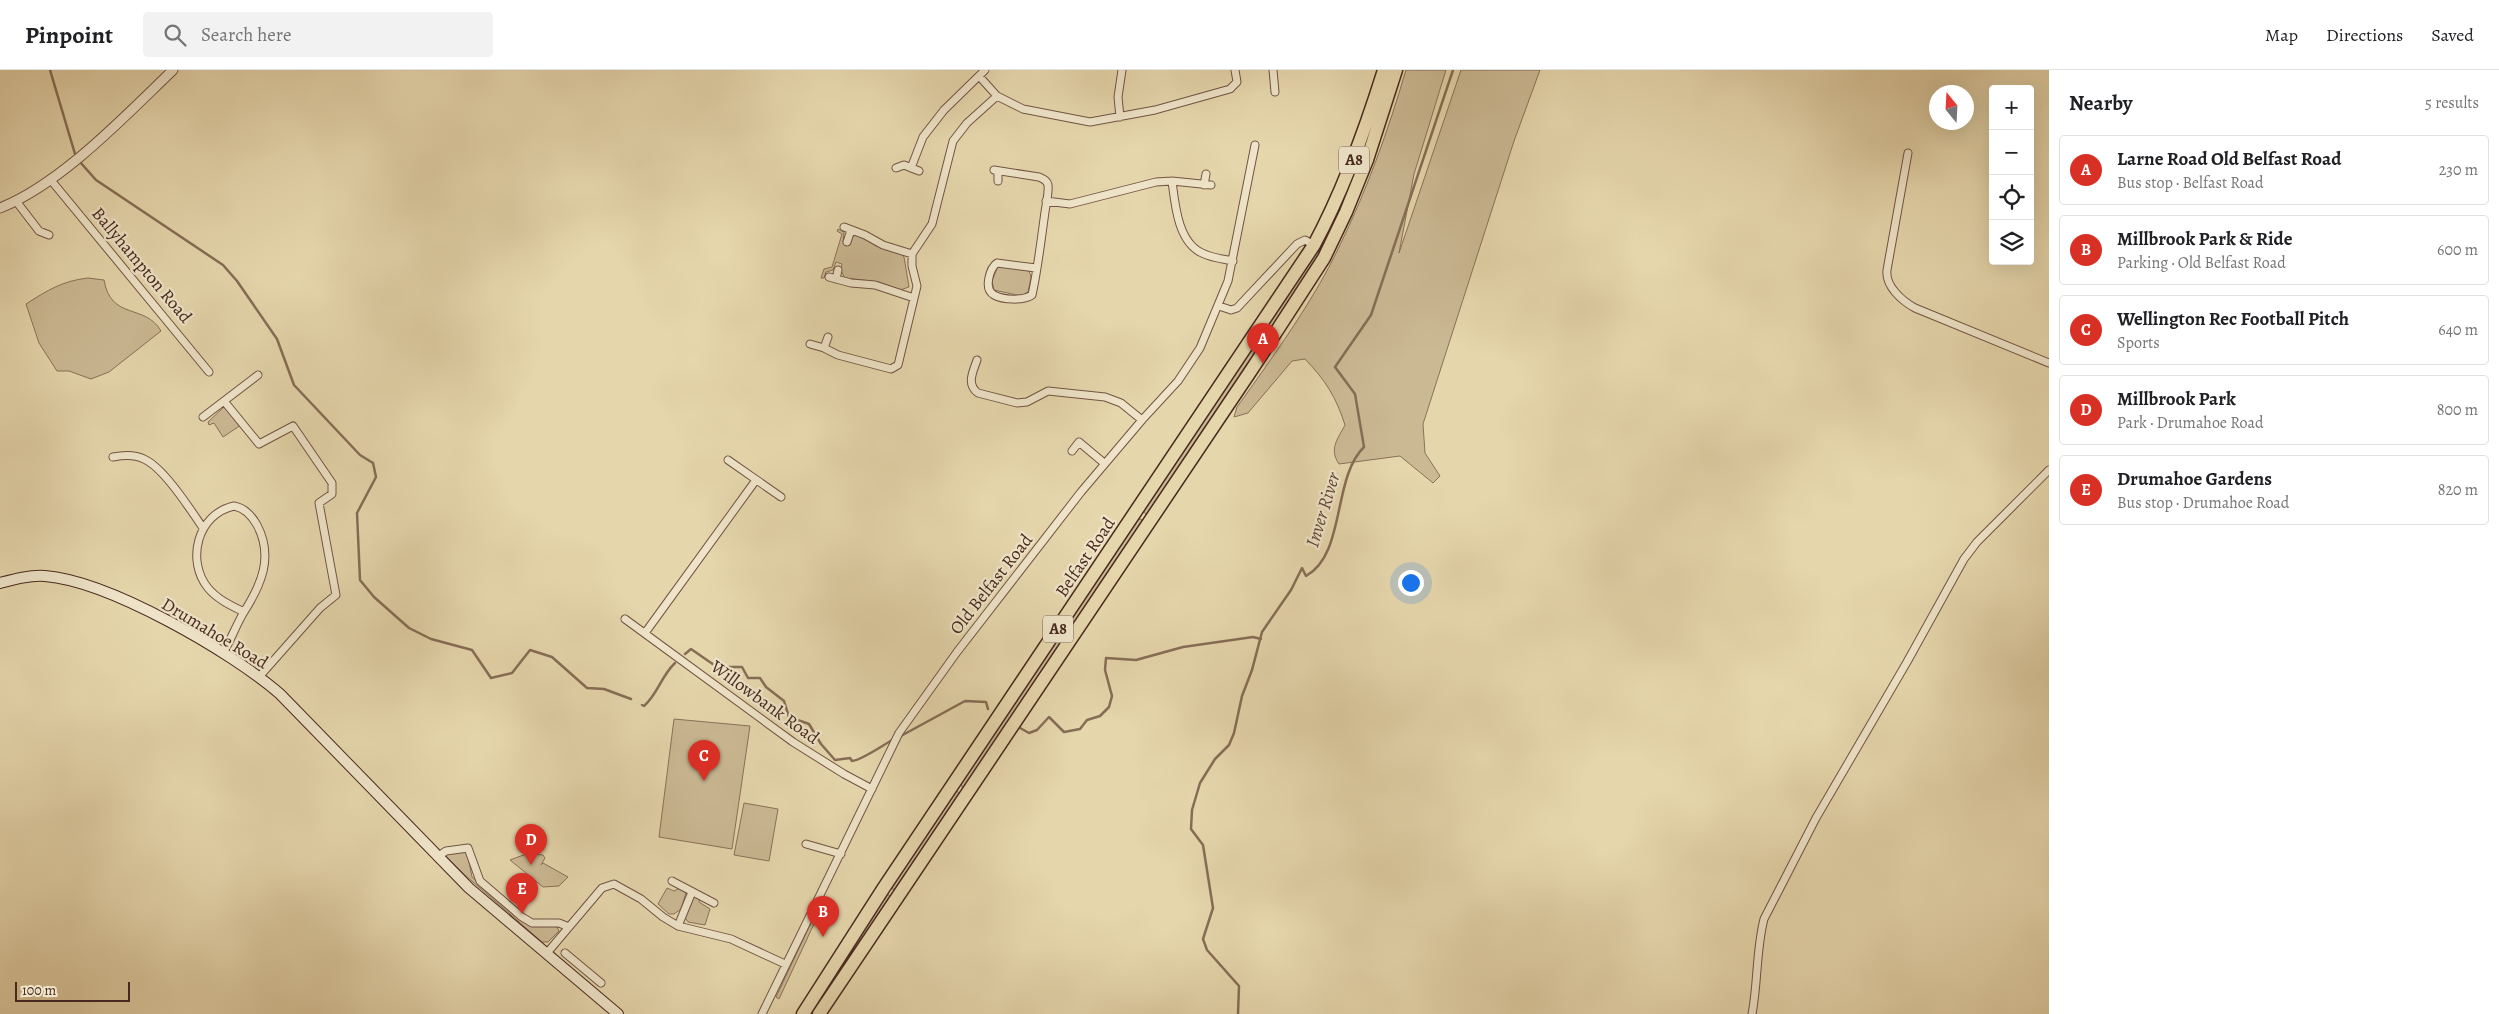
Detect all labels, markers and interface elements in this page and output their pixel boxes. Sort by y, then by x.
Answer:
search box [143,12,493,57]
text: Pinpoint [25,19,113,51]
icon: search [161,21,189,49]
text: Search here [201,22,291,48]
text: Map [2265,23,2298,47]
text: Directions [2326,23,2403,47]
text: Saved [2431,23,2474,47]
north arrow [1929,85,1974,130]
map controls [1989,85,2034,265]
button: + [1989,85,2034,130]
text: Nearby [2069,89,2132,117]
text: 5 results [2425,92,2479,114]
button: − [1989,130,2034,175]
road number: A8 [1339,146,1369,174]
text: Larne Road Old Belfast Road [2117,146,2341,172]
text: A [2081,159,2091,181]
text: 230 m [2439,159,2478,181]
text: Bus stop · Belfast Road [2117,172,2264,194]
button: locate [1989,175,2034,220]
street label: Ballyhampton Road [86,202,198,328]
button: layers [1989,220,2034,265]
text: Millbrook Park & Ride [2117,226,2293,252]
text: B [2081,239,2091,261]
text: 600 m [2437,239,2478,261]
text: Parking · Old Belfast Road [2117,252,2286,274]
text: Wellington Rec Football Pitch [2117,306,2349,332]
text: C [2081,319,2091,341]
text: 640 m [2438,319,2478,341]
pin: A [1247,323,1279,364]
text: Sports [2117,332,2160,354]
text: Millbrook Park [2117,386,2236,412]
text: D [2080,399,2092,421]
text: 800 m [2437,399,2478,421]
text: Park · Drumahoe Road [2117,412,2264,434]
text: Drumahoe Gardens [2117,466,2272,492]
water label: Inver River [1299,468,1347,551]
text: E [2081,479,2091,501]
text: 820 m [2438,479,2478,501]
text: Bus stop · Drumahoe Road [2117,492,2289,514]
street label: Belfast Road [1049,512,1121,602]
street label: Old Belfast Road [944,528,1038,639]
your location [1398,570,1424,596]
street label: Drumahoe Road [157,592,273,674]
road number: A8 [1043,616,1073,642]
street label: Willowbank Road [705,654,824,750]
pin: C [688,740,720,781]
pin: D [515,824,547,865]
pin: E [506,873,538,914]
pin: B [807,896,839,937]
scale bar [15,979,130,1002]
text: 100 m [22,981,56,1000]

